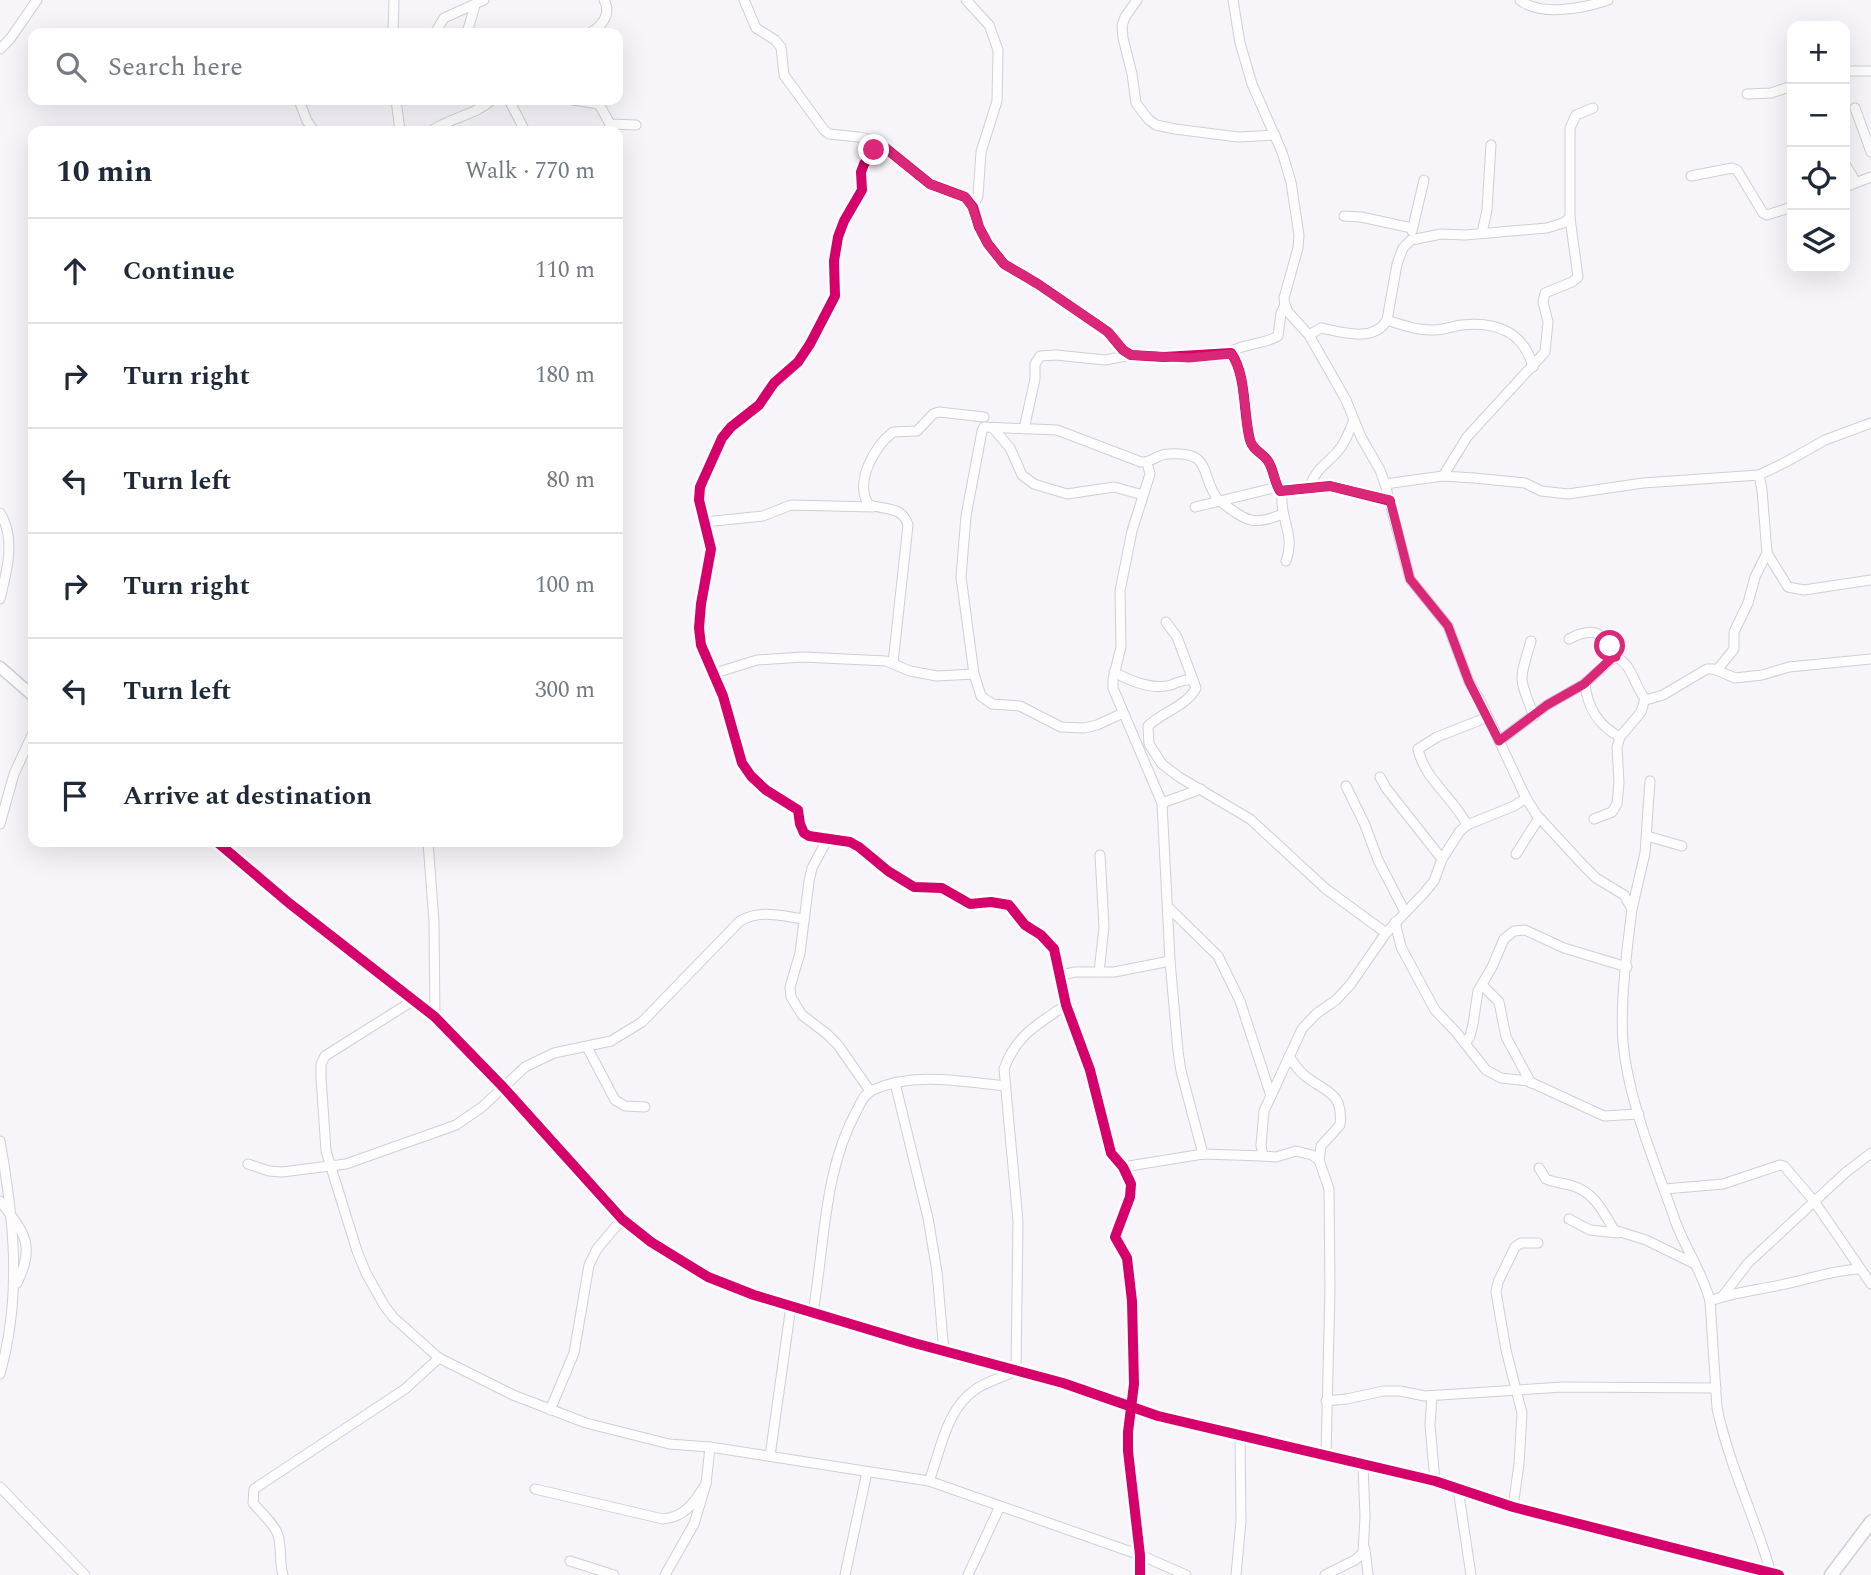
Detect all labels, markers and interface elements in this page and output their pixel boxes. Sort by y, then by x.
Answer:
map controls [1787,21,1850,273]
button: + [1787,21,1850,84]
search box [28,28,623,105]
text: Search here [108,47,243,87]
icon: search [52,48,90,86]
button: − [1787,84,1850,147]
route end [858,134,889,165]
button: locate [1787,147,1850,210]
text: 10 min [56,149,153,195]
text: Walk · 770 m [465,154,595,189]
button: layers [1787,210,1850,273]
text: Continue [123,251,235,291]
icon: ahead [56,252,94,290]
text: 110 m [535,253,595,288]
text: Turn right [123,356,250,396]
icon: right [56,357,94,395]
text: 180 m [535,358,595,393]
text: Turn left [123,461,231,501]
icon: left [56,462,94,500]
text: 80 m [546,463,595,498]
text: Turn right [123,566,250,606]
icon: right [56,567,94,605]
text: 100 m [535,568,595,603]
route start [1594,630,1625,661]
text: Turn left [123,671,231,711]
icon: left [56,672,94,710]
text: 300 m [535,673,595,708]
text: Arrive at destination [123,776,372,816]
icon: arrive [56,777,94,815]

